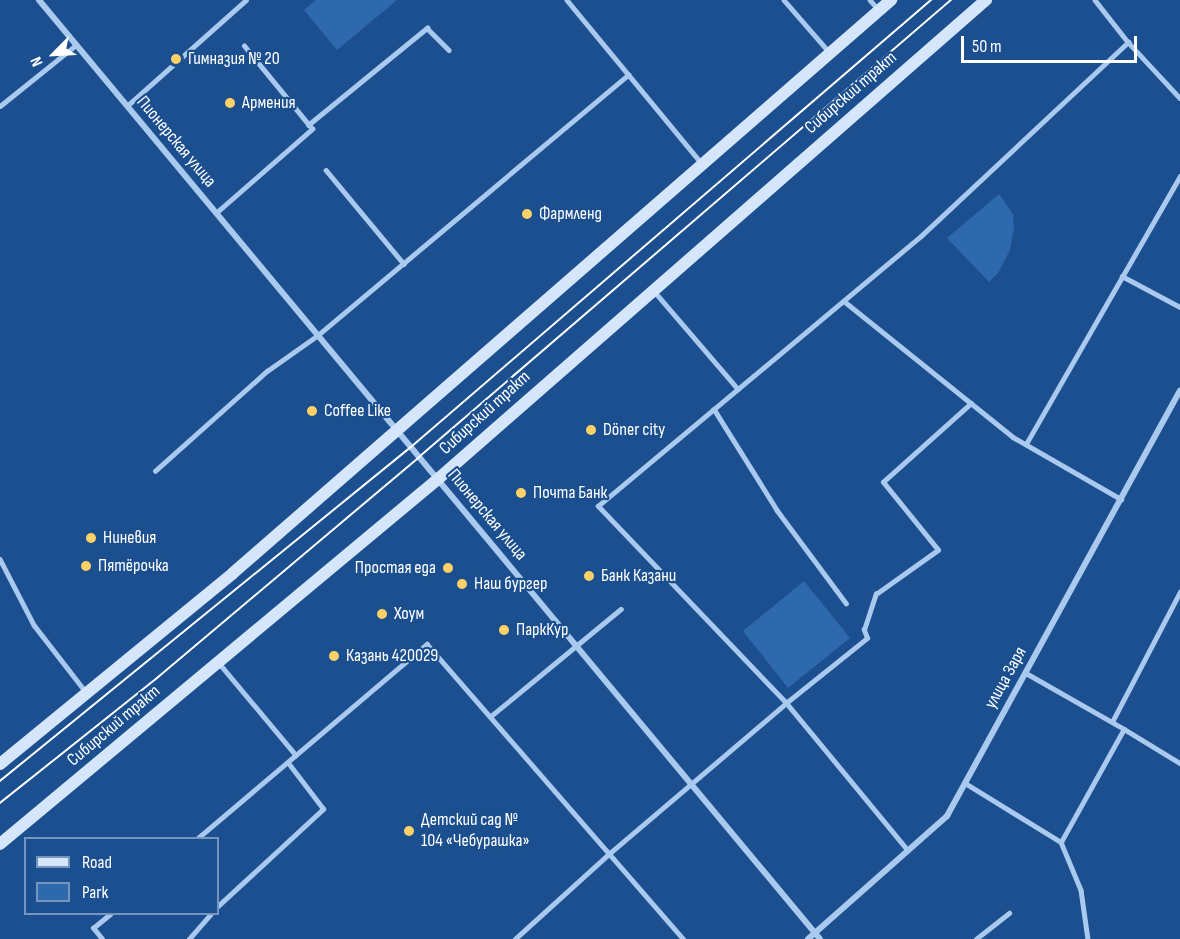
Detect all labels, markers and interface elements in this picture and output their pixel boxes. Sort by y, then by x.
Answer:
north arrow [24,24,84,84]
scale bar [964,24,1140,62]
text: 50 m [972,36,1002,57]
street label: Сибирский тракт [801,47,901,139]
place label: Гимназия № 20 [188,48,280,70]
marker: Гимназия № 20 [169,52,183,66]
text: N [27,54,48,69]
street label: Пионерская улица [132,92,220,192]
place label: Армения [242,92,296,114]
marker: Армения [223,96,237,110]
place label: Фармленд [539,203,602,225]
marker: Фармленд [520,207,534,221]
street label: Сибирский тракт [435,367,535,459]
place label: Coffee Like [324,400,391,422]
marker: Coffee Like [305,404,319,418]
place label: Döner city [603,419,665,441]
marker: Döner city [584,423,598,437]
street label: Пионерская улица [443,465,531,565]
place label: Почта Банк [533,482,607,504]
marker: Почта Банк [514,486,528,500]
place label: Ниневия [103,527,156,549]
marker: Ниневия [84,531,98,545]
place label: Пятёрочка [98,555,169,577]
place label: Простая еда [355,557,436,579]
marker: Пятёрочка [79,559,93,573]
marker: Простая еда [441,561,455,575]
place label: Банк Казани [601,565,676,587]
marker: Банк Казани [582,569,596,583]
place label: Наш бургер [474,573,547,595]
marker: Наш бургер [455,577,469,591]
place label: Хоум [394,603,424,625]
marker: Хоум [375,607,389,621]
place label: ПаркКур [516,619,569,641]
marker: ПаркКур [497,623,511,637]
street label: улица Заря [980,643,1032,713]
place label: Казань 420029 [346,645,438,667]
marker: Казань 420029 [327,649,341,663]
street label: Сибирский тракт [63,681,165,771]
place label: Детский сад № 104 «Чебурашка» [421,810,530,852]
marker: Детский сад № 104 «Чебурашка» [402,824,416,838]
legend [24,837,219,915]
text: Road [82,852,112,873]
text: Park [82,882,108,903]

